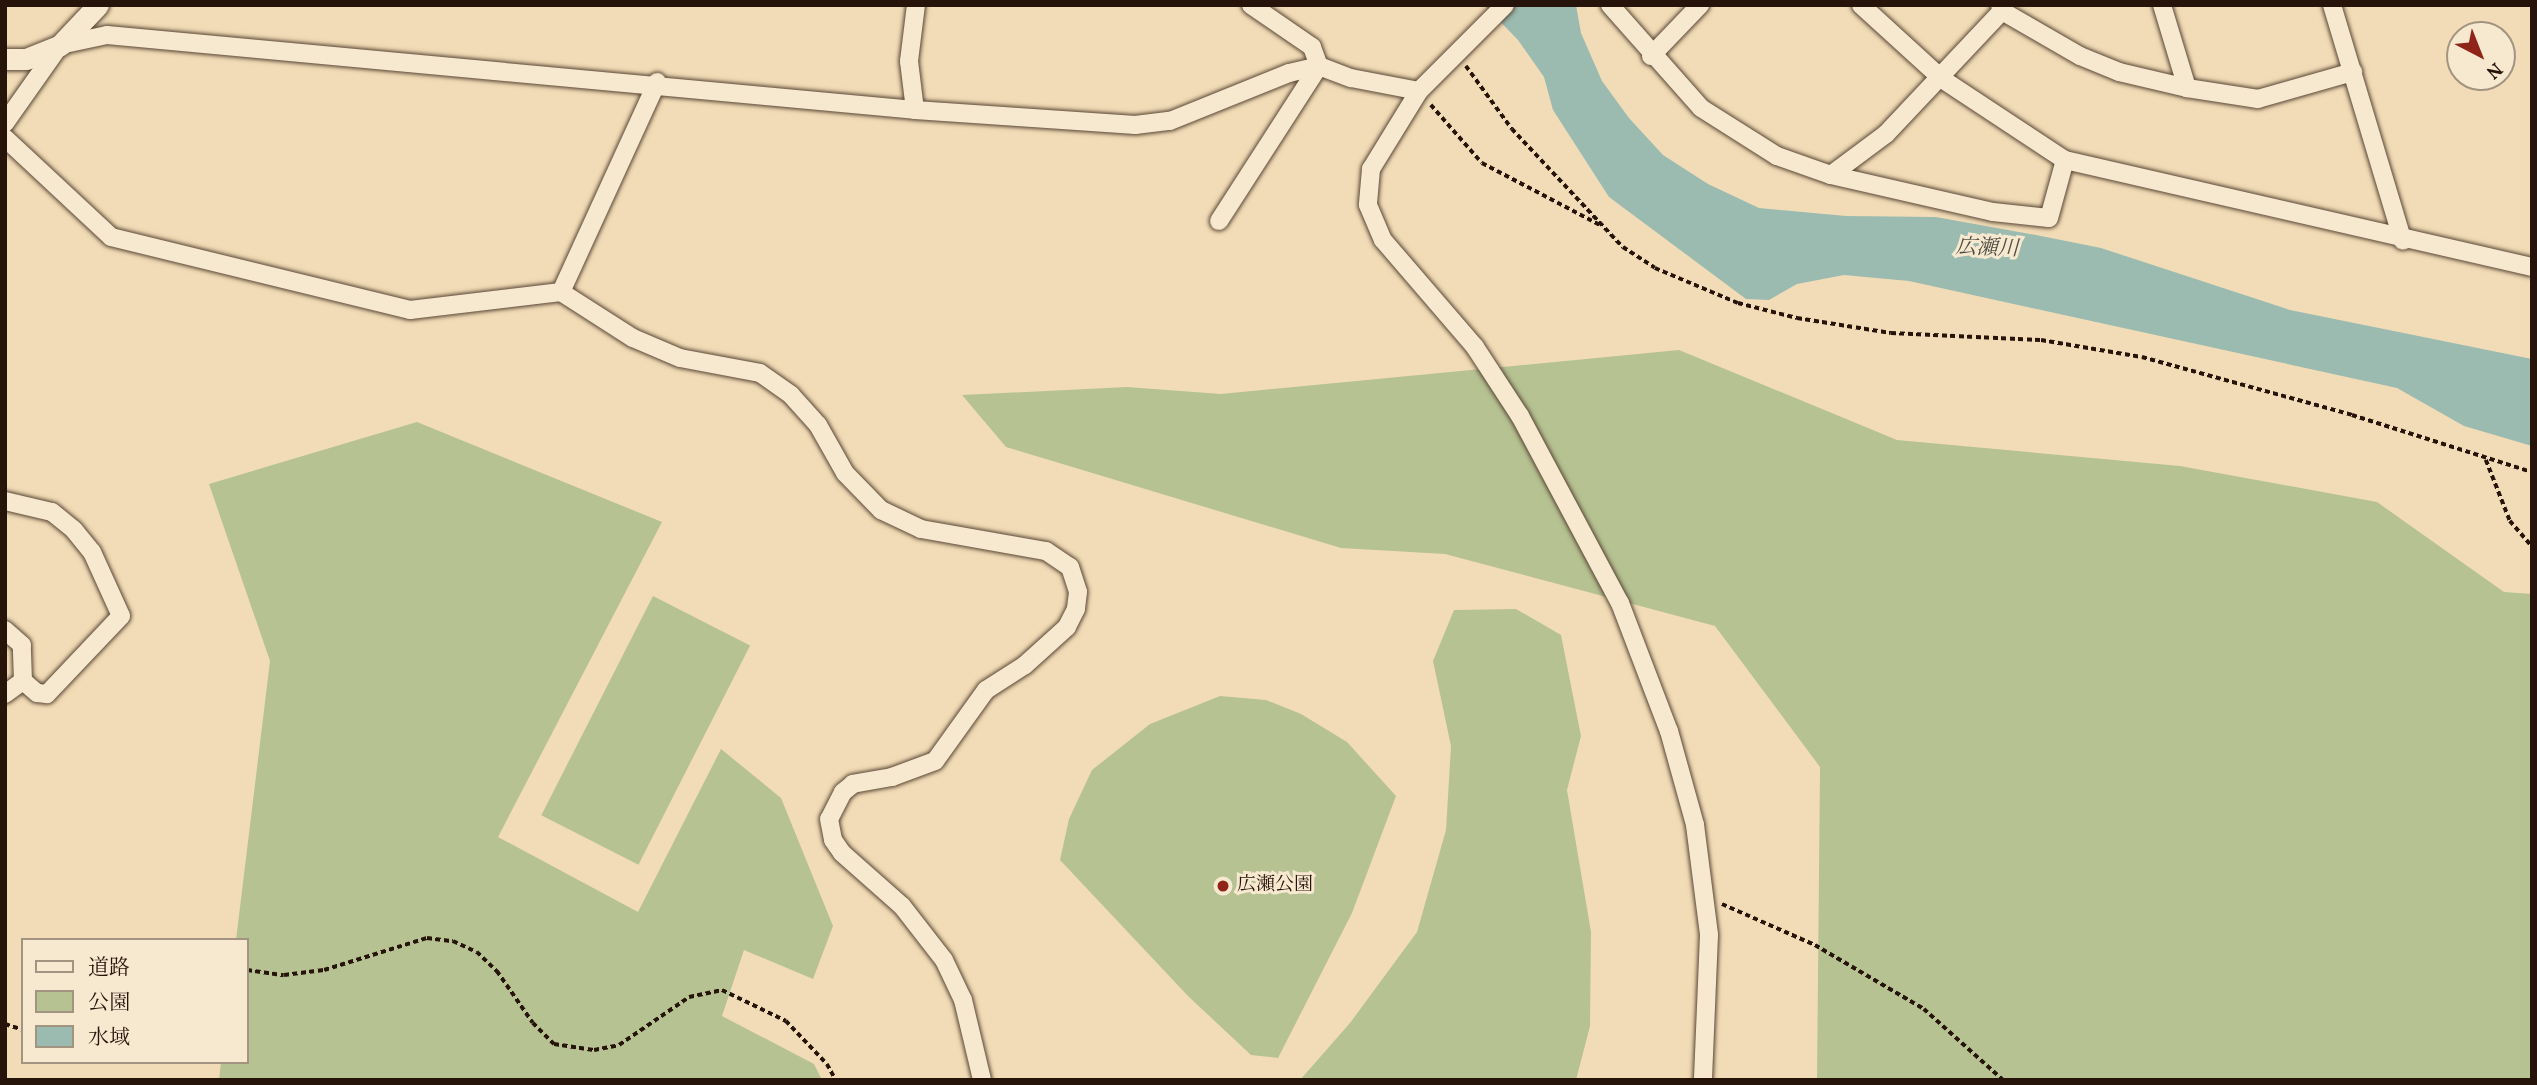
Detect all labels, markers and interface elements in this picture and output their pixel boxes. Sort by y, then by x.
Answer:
north arrow [2446,21,2516,91]
text: N [2480,56,2508,84]
water label: 広瀬川 [1955,235,2019,263]
place label: 広瀬公園 [1237,875,1313,897]
marker: 広瀬公園 [1215,878,1231,894]
legend [21,938,248,1064]
text: 道路 [88,954,130,983]
text: 公園 [88,989,130,1018]
text: 水域 [88,1024,130,1053]

